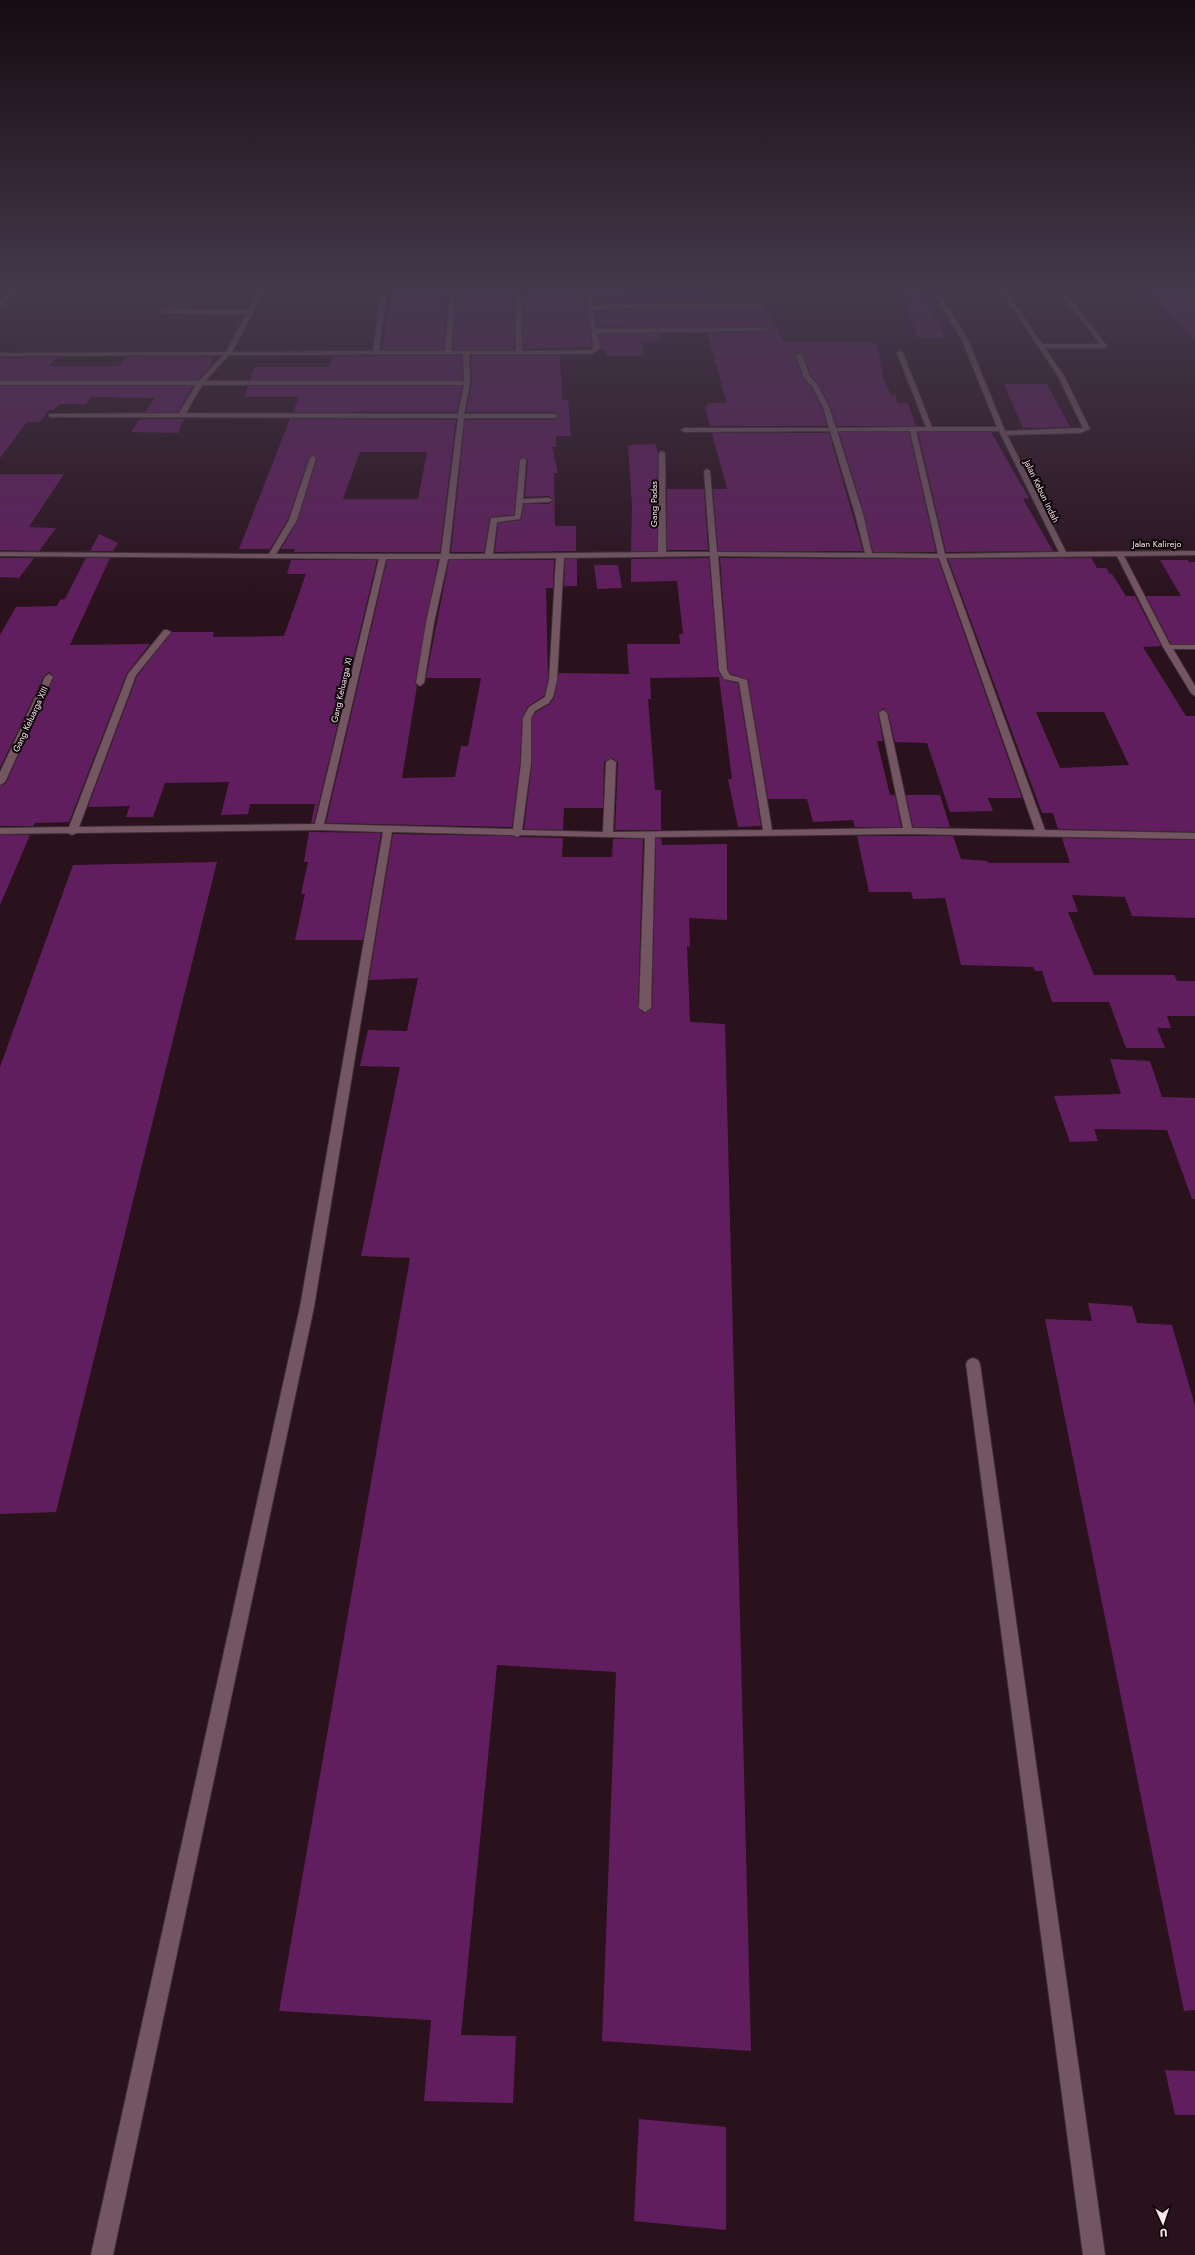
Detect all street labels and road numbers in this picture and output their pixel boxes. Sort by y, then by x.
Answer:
street label: Jalan Kebun Indah [1021,457,1063,525]
street label: Gang Padas [647,481,660,527]
street label: Jalan Kalirejo [1132,537,1182,550]
street label: Gang Keluarga XI [327,656,355,724]
street label: Gang Keluarga XIII [9,684,51,754]

